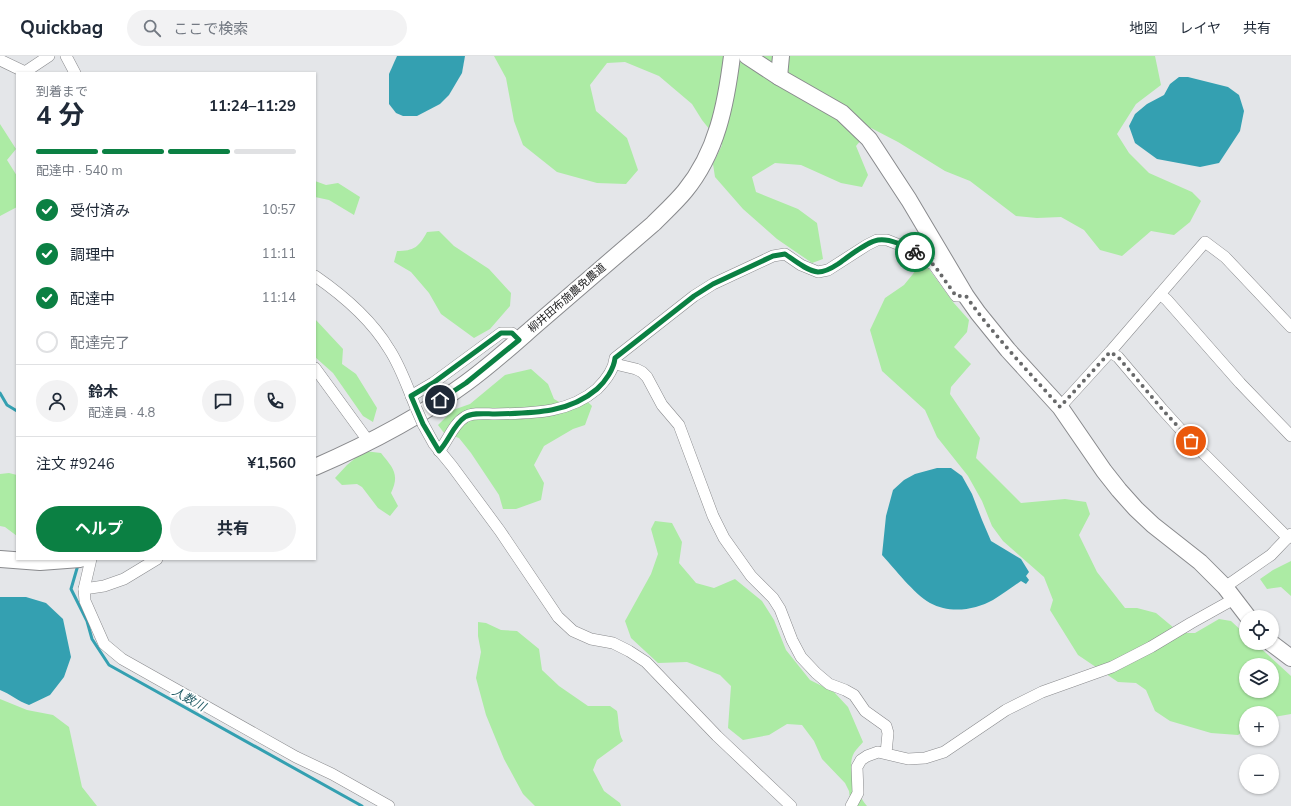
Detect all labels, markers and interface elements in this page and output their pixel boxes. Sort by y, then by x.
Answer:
search box [127,10,407,46]
text: Quickbag [20,15,103,41]
icon: search [141,17,163,39]
text: ここで検索 [173,19,248,39]
text: 地図 [1129,19,1157,38]
text: レイヤ [1179,19,1221,38]
text: 共有 [1243,19,1271,38]
text: 到着まで [36,83,88,101]
text: 11:24–11:29 [209,96,296,116]
text: 4 分 [36,98,85,133]
text: 配達中 · 540 m [36,162,123,180]
icon: check [36,199,58,221]
text: 受付済み [70,201,130,221]
text: 10:57 [262,201,296,219]
courier [895,232,935,272]
icon: bike [904,241,926,263]
icon: check [36,243,58,265]
text: 調理中 [70,245,115,265]
text: 11:11 [262,245,296,263]
street label: 柳井田布施農免農道 [525,260,609,336]
icon: check [36,287,58,309]
text: 配達中 [70,289,115,309]
text: 11:14 [262,289,296,307]
text: 配達完了 [70,333,130,353]
button: person [36,380,78,422]
button: chat [202,380,244,422]
button: phone [254,380,296,422]
text: 鈴木 [88,382,118,402]
pin [423,383,457,417]
icon: home [429,389,451,411]
text: 配達員 · 4.8 [88,404,155,422]
pin [1174,424,1208,458]
icon: bag [1180,430,1202,452]
text: ¥1,560 [247,453,296,473]
text: 注文 #9246 [36,454,115,474]
button: ヘルプ [36,506,162,552]
button: 共有 [170,506,296,552]
map controls [1239,610,1279,794]
button: locate [1239,610,1279,650]
button: layers [1239,658,1279,698]
water label: 人数川 [169,683,210,716]
button: + [1239,706,1279,746]
button: − [1239,754,1279,794]

